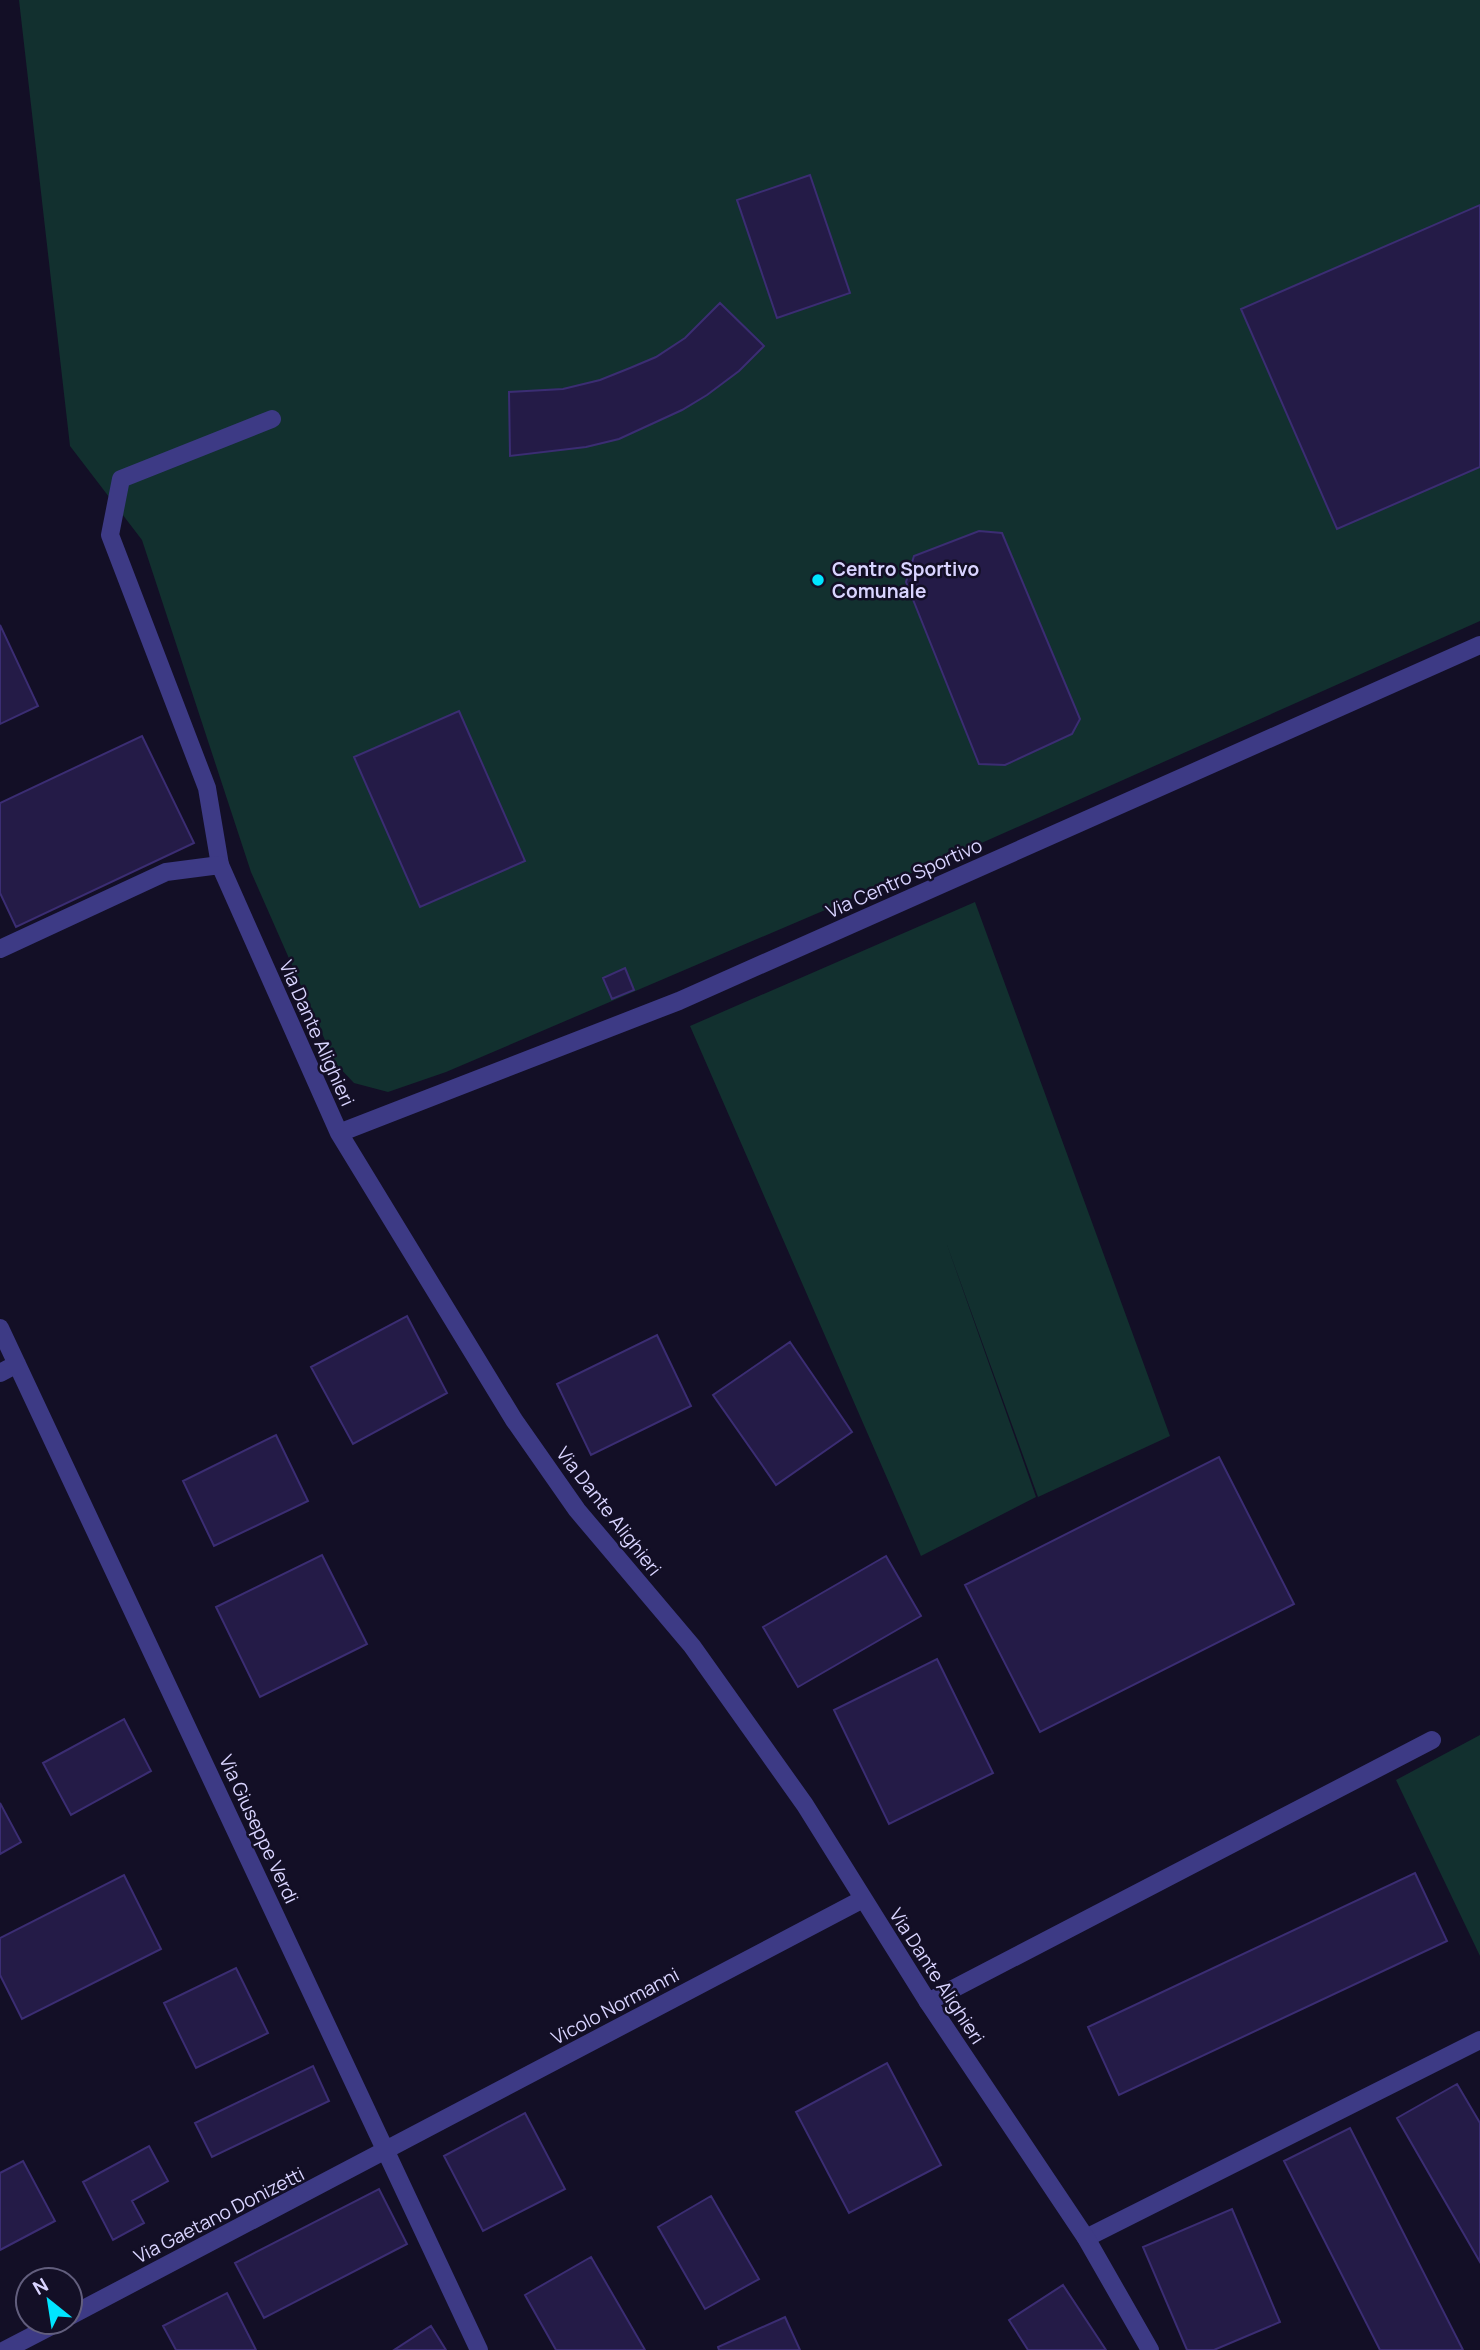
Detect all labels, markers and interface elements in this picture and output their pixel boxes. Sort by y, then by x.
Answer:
place label: Centro Sportivo Comunale [832,556,979,604]
marker: Centro Sportivo Comunale [810,572,826,588]
street label: Via Centro Sportivo [822,832,986,924]
street label: Via Dante Alighieri [273,956,361,1110]
street label: Via Dante Alighieri [550,1441,668,1581]
street label: Via Giuseppe Verdi [213,1751,305,1907]
street label: Via Dante Alighieri [883,1903,991,2049]
street label: Vicolo Normanni [547,1961,683,2051]
street label: Via Gaetano Donizetti [129,2161,309,2269]
north arrow [14,2266,84,2336]
text: N [28,2272,53,2301]

